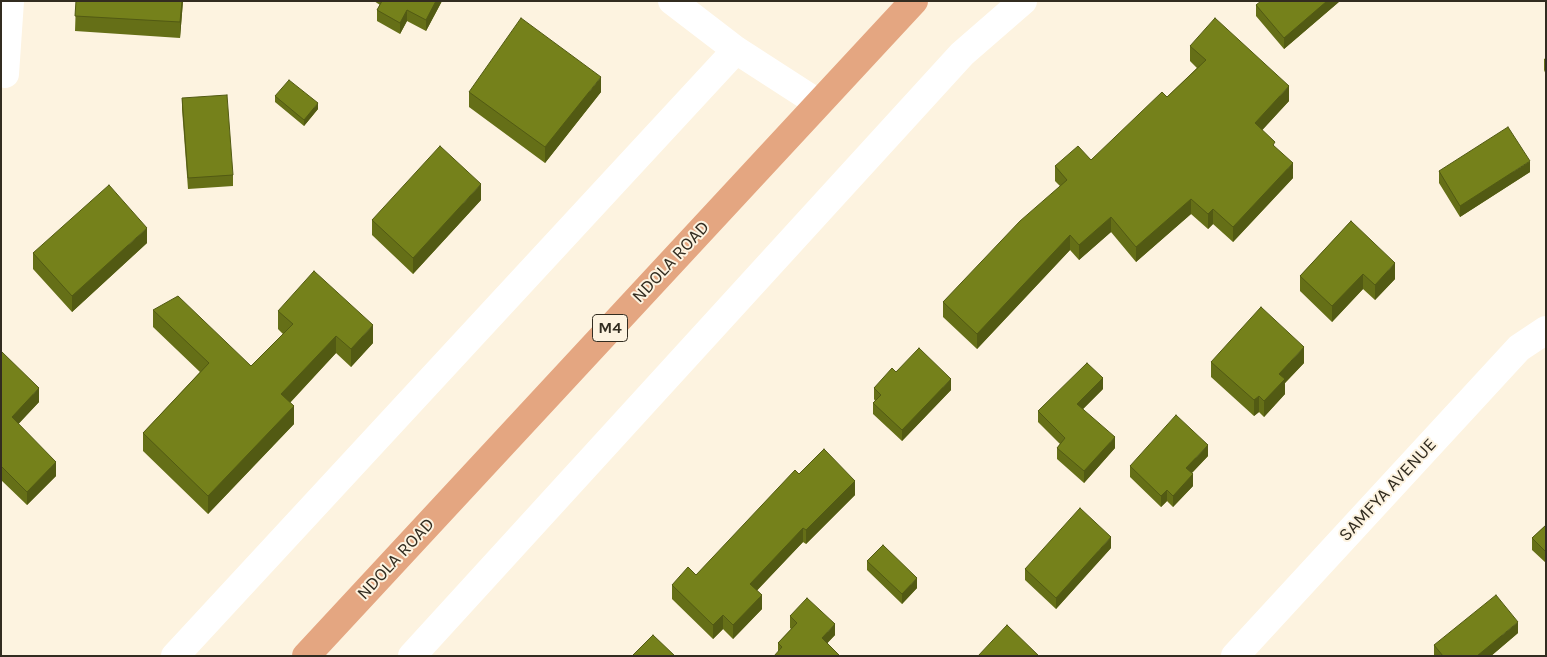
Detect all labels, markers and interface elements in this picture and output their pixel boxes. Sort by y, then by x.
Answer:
street label: NDOLA ROAD [628,217,714,307]
road number: M4 [592,314,628,342]
street label: SAMFYA AVENUE [1335,434,1441,546]
street label: NDOLA ROAD [353,514,439,604]

